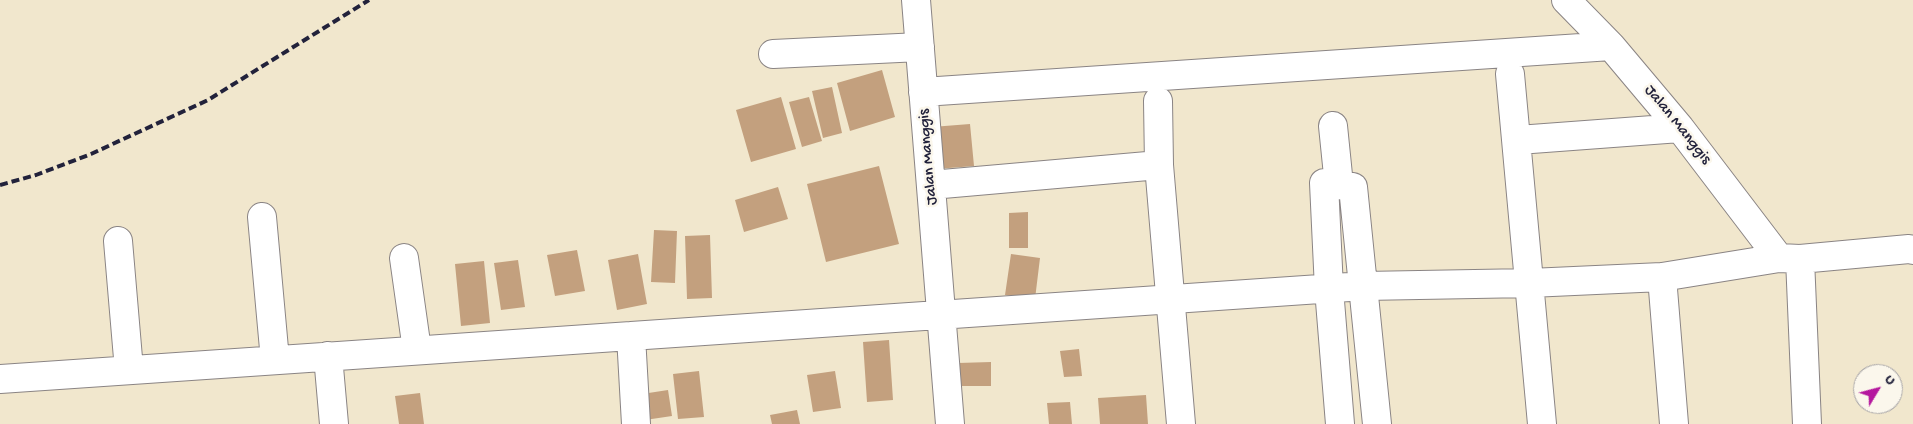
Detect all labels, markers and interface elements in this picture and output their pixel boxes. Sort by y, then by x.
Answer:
street label: Jalan Manggis [1639,82,1715,168]
street label: Jalan Manggis [915,108,943,206]
north arrow [1853,364,1903,414]
text: U [1880,372,1899,389]

